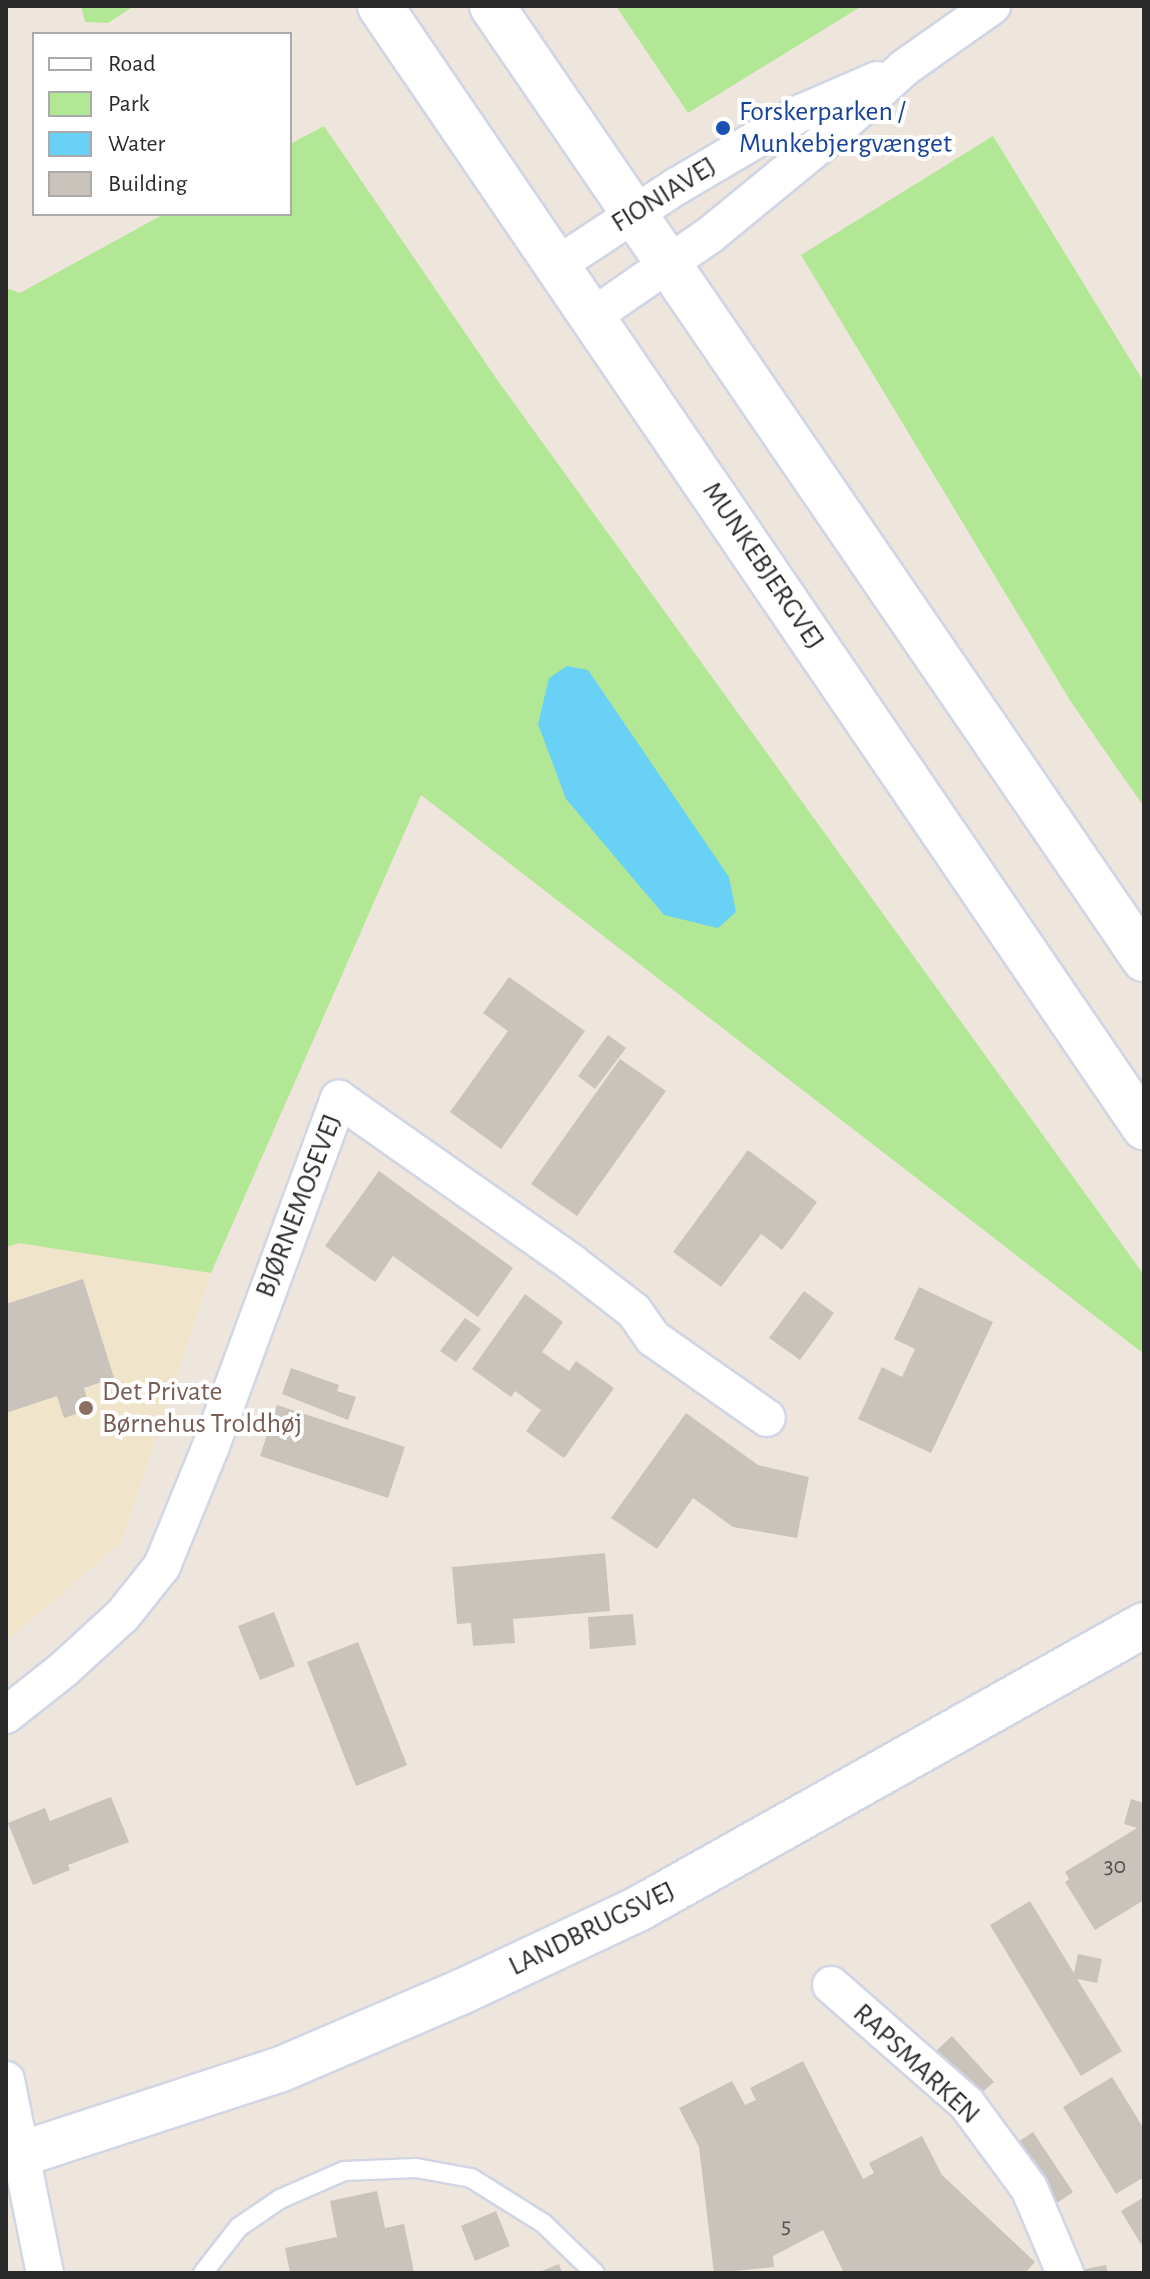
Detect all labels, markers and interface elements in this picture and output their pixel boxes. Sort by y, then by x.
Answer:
legend [32,32,292,216]
text: Road [108,52,156,76]
text: Park [108,92,149,116]
place label: Forskerparken / Munkebjergvænget [739,95,952,161]
marker: Forskerparken / Munkebjergvænget [714,119,732,137]
text: Water [108,132,165,156]
street label: FIONIAVEJ [605,150,723,240]
text: Building [108,172,187,196]
street label: MUNKEBJERGVEJ [695,476,831,656]
street label: BJØRNEMOSEVEJ [249,1110,349,1302]
place label: Det Private Børnehus Troldhøj [102,1375,302,1441]
marker: Det Private Børnehus Troldhøj [77,1399,95,1417]
house number: 30 [1104,1853,1126,1881]
street label: LANDBRUGSVEJ [503,1874,681,1984]
street label: RAPSMARKEN [846,1997,986,2131]
house number: 5 [781,2213,791,2241]

